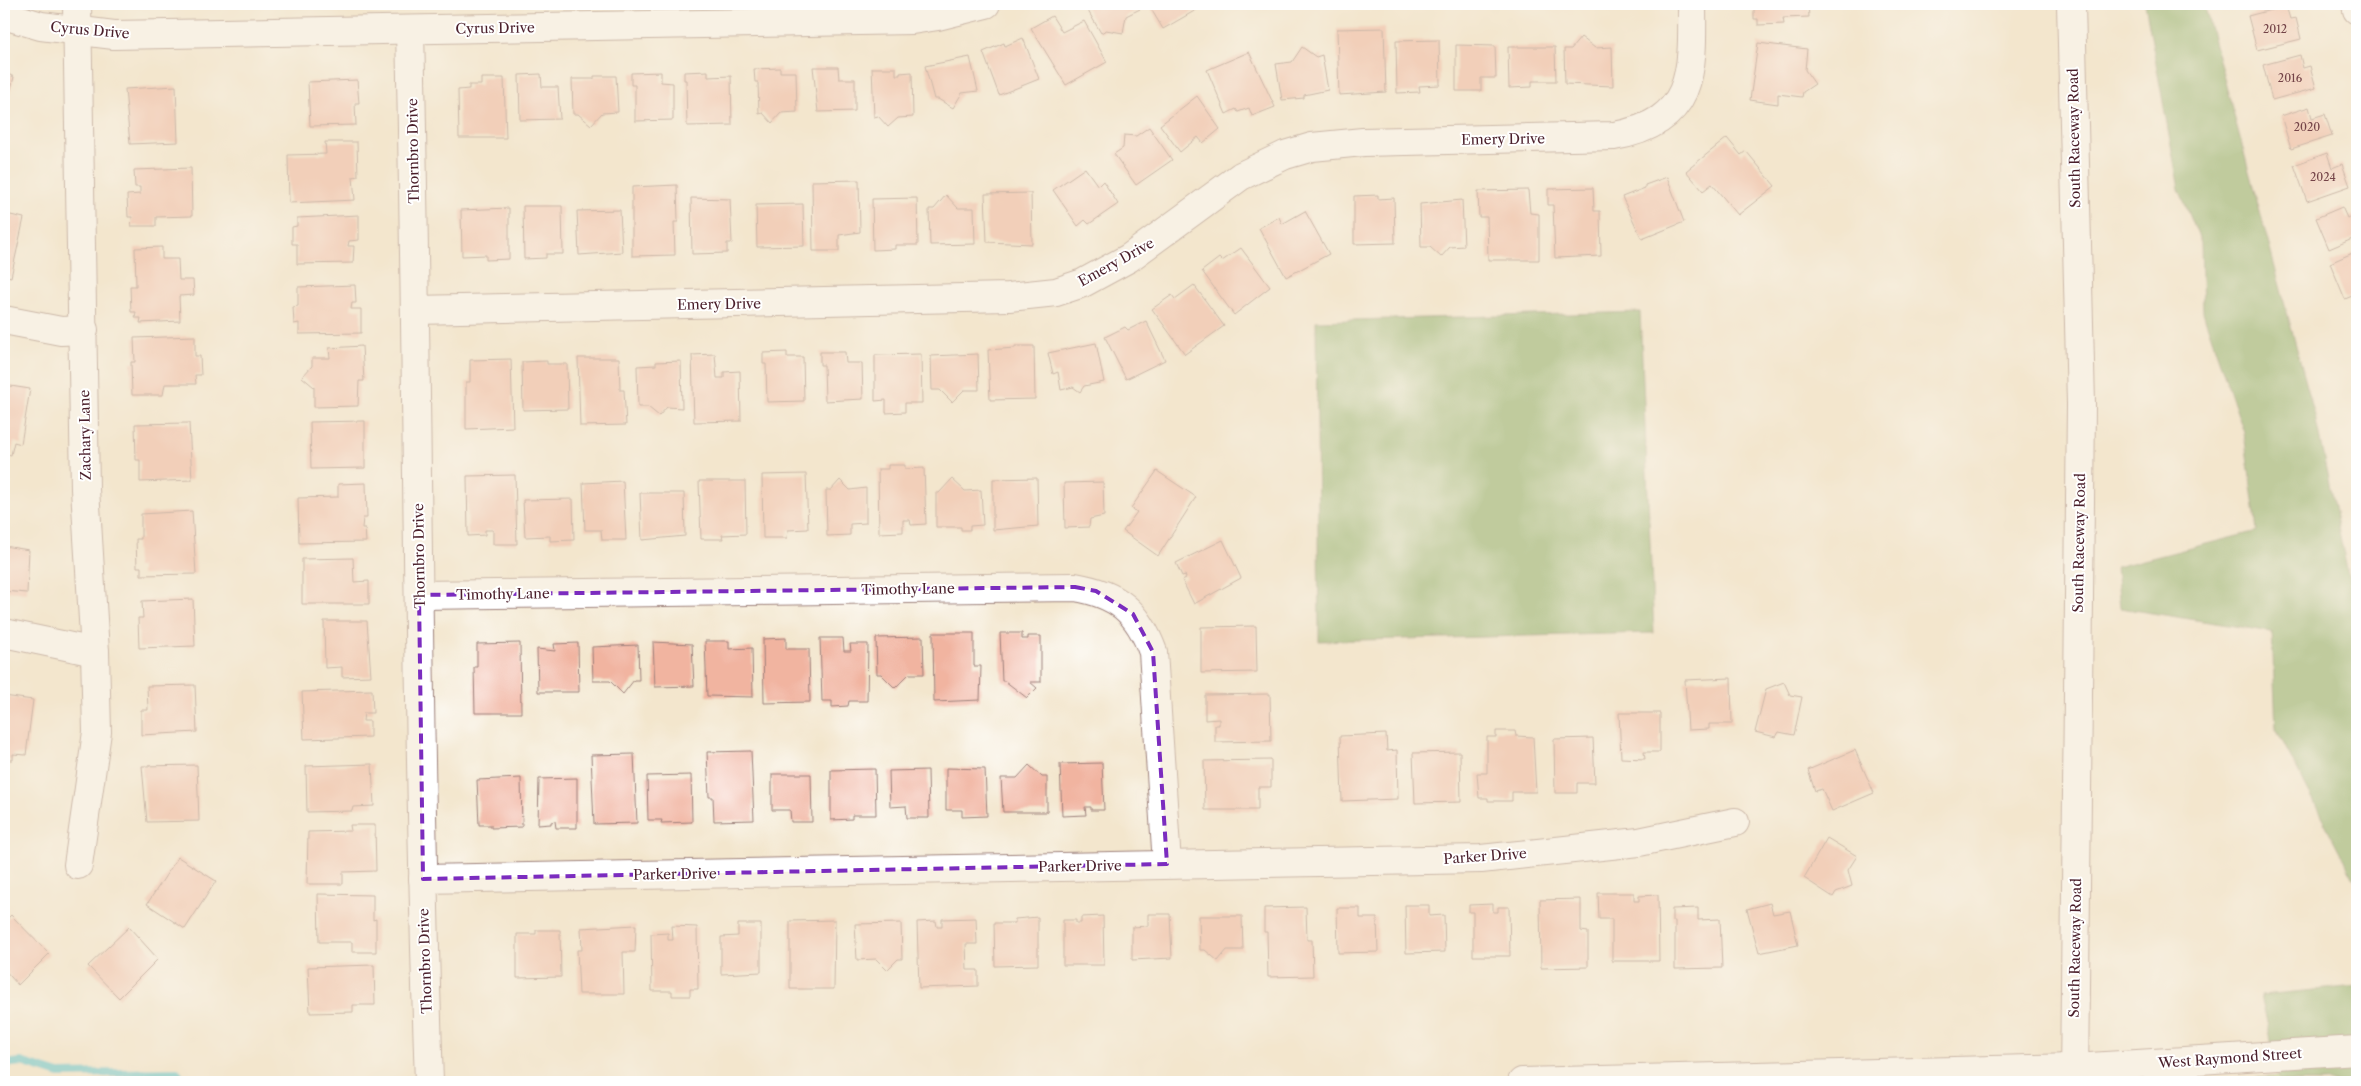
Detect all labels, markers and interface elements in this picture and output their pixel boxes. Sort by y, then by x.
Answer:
street label: Cyrus Drive [50,18,130,42]
street label: Cyrus Drive [455,18,535,38]
house number: 2012 [2263,22,2287,36]
street label: South Raceway Road [2064,68,2084,208]
house number: 2016 [2278,71,2303,85]
street label: Thornbro Drive [403,98,423,204]
house number: 2020 [2294,120,2320,134]
street label: Emery Drive [1461,129,1545,149]
house number: 2024 [2310,170,2336,184]
street label: Emery Drive [1075,234,1157,290]
street label: Emery Drive [677,294,761,314]
street label: Zachary Lane [75,389,95,480]
street label: South Raceway Road [2069,473,2089,613]
street label: Thornbro Drive [409,503,429,609]
street label: Timothy Lane [861,579,955,599]
street label: Timothy Lane [456,584,550,604]
street label: Parker Drive [1443,844,1527,868]
street label: Parker Drive [1038,856,1122,876]
street label: Parker Drive [633,864,717,884]
street label: South Raceway Road [2065,878,2085,1018]
street label: Thornbro Drive [414,908,436,1014]
street label: West Raymond Street [2157,1044,2303,1072]

